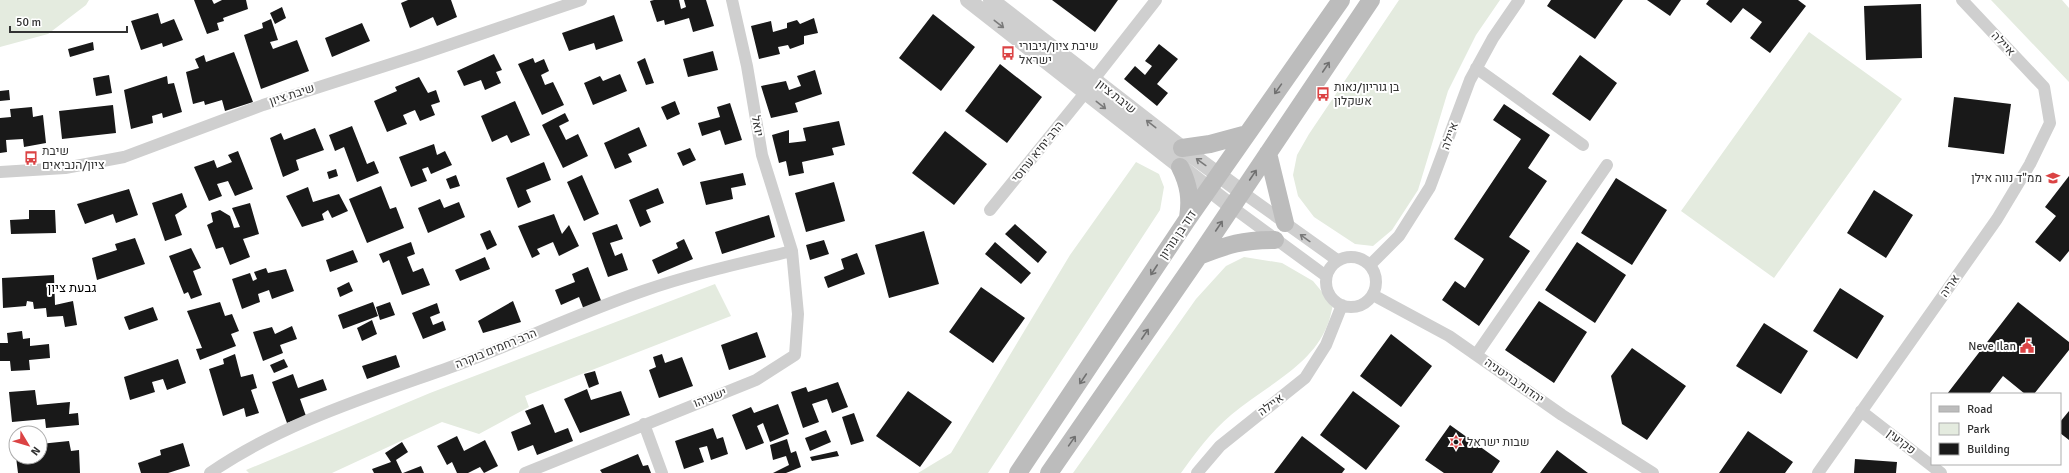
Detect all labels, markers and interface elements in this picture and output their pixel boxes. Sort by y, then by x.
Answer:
scale bar [10,8,127,34]
text: 50 m [16,15,41,30]
one-way arrow [993,20,1004,29]
street label: איילה [1988,29,2018,60]
place label: שיבת ציון/גיבורי ישראל [1019,39,1098,68]
bus stop icon: שיבת ציון/גיבורי ישראל [1000,45,1016,61]
one-way arrow [1322,62,1330,73]
street label: שיבת ציון [1093,77,1139,117]
place label: בן גוריון/נאות אשקלון [1334,80,1400,109]
street label: שיבת ציון [267,81,317,109]
one-way arrow [1274,84,1282,95]
bus stop icon: בן גוריון/נאות אשקלון [1315,86,1331,102]
one-way arrow [1095,101,1106,109]
street label: יואל [748,114,766,138]
street label: הרב יחיא ערוסי [1009,118,1067,186]
one-way arrow [1146,120,1157,128]
street label: איילה [1438,120,1462,152]
place label: שיבת ציון/הנביאים [42,144,105,173]
bus stop icon: שיבת ציון/הנביאים [23,150,39,166]
one-way arrow [1195,157,1206,166]
one-way arrow [1250,169,1258,181]
school or university icon: ממ"ד נווה אילן [2045,170,2061,186]
place label: ממ"ד נווה אילן [1971,171,2042,186]
street label: דוד בן גוריון [1156,208,1200,262]
one-way arrow [1215,221,1223,232]
one-way arrow [1300,234,1311,242]
one-way arrow [1150,264,1158,275]
street label: אריה [1937,272,1963,300]
district label: גבעת ציון [48,280,96,296]
street label: הרב רחמים בוקרה [453,326,539,372]
one-way arrow [1141,329,1149,340]
public building icon: Neve Ilan [2019,338,2035,354]
place label: Neve Ilan [1968,339,2016,354]
street label: יהדות בריטניה [1481,355,1547,407]
one-way arrow [1079,373,1087,384]
street label: ישעיהו [691,385,729,411]
street label: איילה [1255,390,1287,419]
legend [1931,393,2061,465]
text: Road [1967,402,1993,417]
text: Park [1967,422,1990,437]
north arrow [8,425,48,465]
street label: פקיעין [1884,426,1918,458]
synagogue icon: שבות ישראל [1448,434,1464,450]
place label: שבות ישראל [1467,435,1529,450]
one-way arrow [1068,436,1076,447]
text: Building [1967,442,2010,457]
text: N [28,444,43,458]

